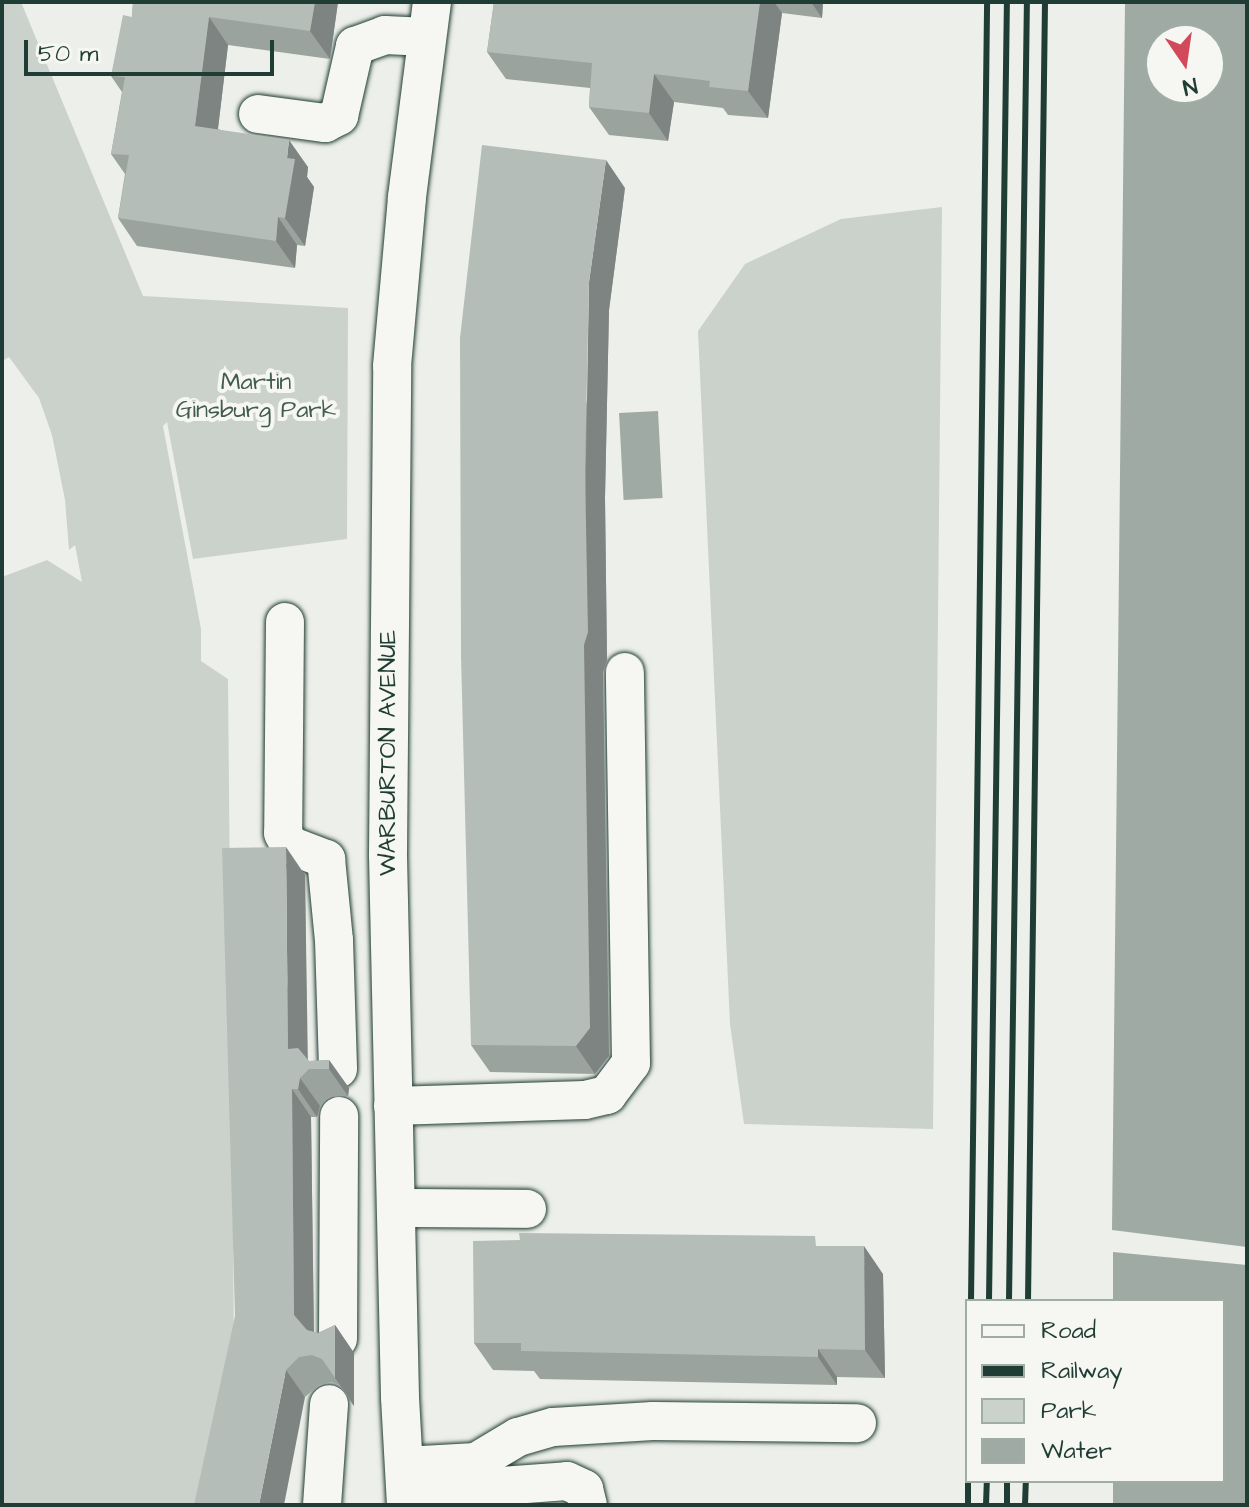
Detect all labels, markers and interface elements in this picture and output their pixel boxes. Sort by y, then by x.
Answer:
scale bar [28,24,278,74]
north arrow [1145,24,1225,104]
text: 50 m [38,37,98,71]
text: N [1180,69,1200,103]
park label: Martin Ginsburg Park [176,369,336,425]
street label: WARBURTON AVENUE [375,630,403,876]
legend [965,1299,1225,1483]
text: Road [1041,1314,1096,1348]
text: Railway [1041,1354,1123,1388]
text: Park [1041,1394,1097,1428]
text: Water [1041,1434,1112,1468]

